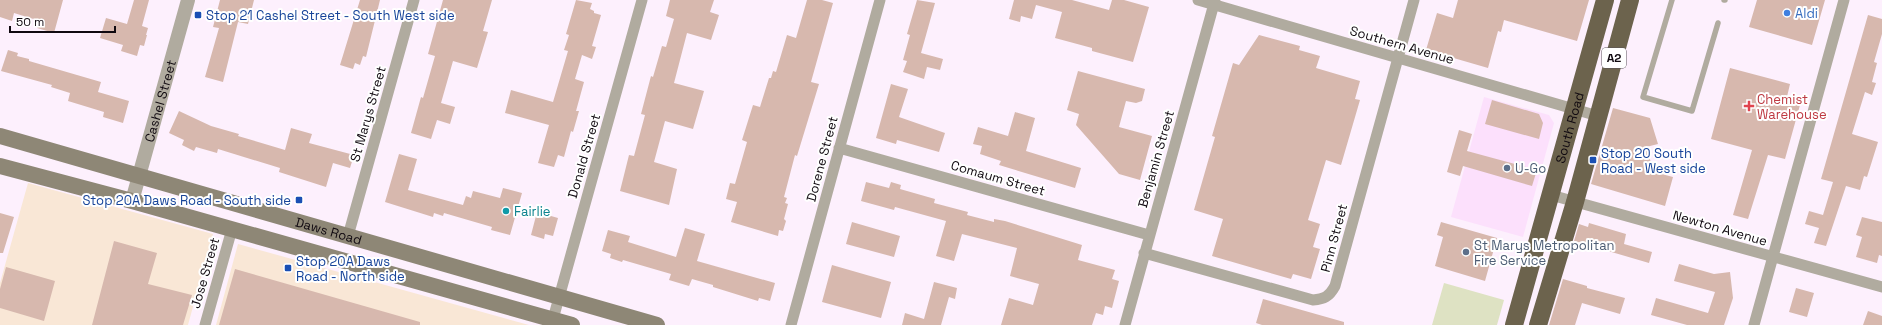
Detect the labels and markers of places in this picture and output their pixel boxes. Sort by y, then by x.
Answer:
place label: Aldi [1795,5,1818,22]
place label: Stop 21 Cashel Street - South West side [206,7,455,24]
marker: Aldi [1782,8,1792,18]
marker: Stop 21 Cashel Street - South West side [193,10,203,20]
place label: Chemist Warehouse [1757,91,1827,123]
marker: Chemist Warehouse [1744,101,1754,111]
place label: Stop 20 South Road - West side [1601,145,1706,177]
marker: Stop 20 South Road - West side [1588,155,1598,165]
place label: U-Go [1515,160,1546,177]
marker: U-Go [1502,163,1512,173]
place label: Stop 20A Daws Road - South side [82,192,291,209]
marker: Stop 20A Daws Road - South side [294,195,304,205]
place label: Fairlie [514,203,551,220]
marker: Fairlie [501,206,511,216]
place label: St Marys Metropolitan Fire Service [1474,237,1615,269]
marker: St Marys Metropolitan Fire Service [1461,247,1471,257]
place label: Stop 20A Daws Road - North side [296,253,405,285]
marker: Stop 20A Daws Road - North side [283,263,293,273]

